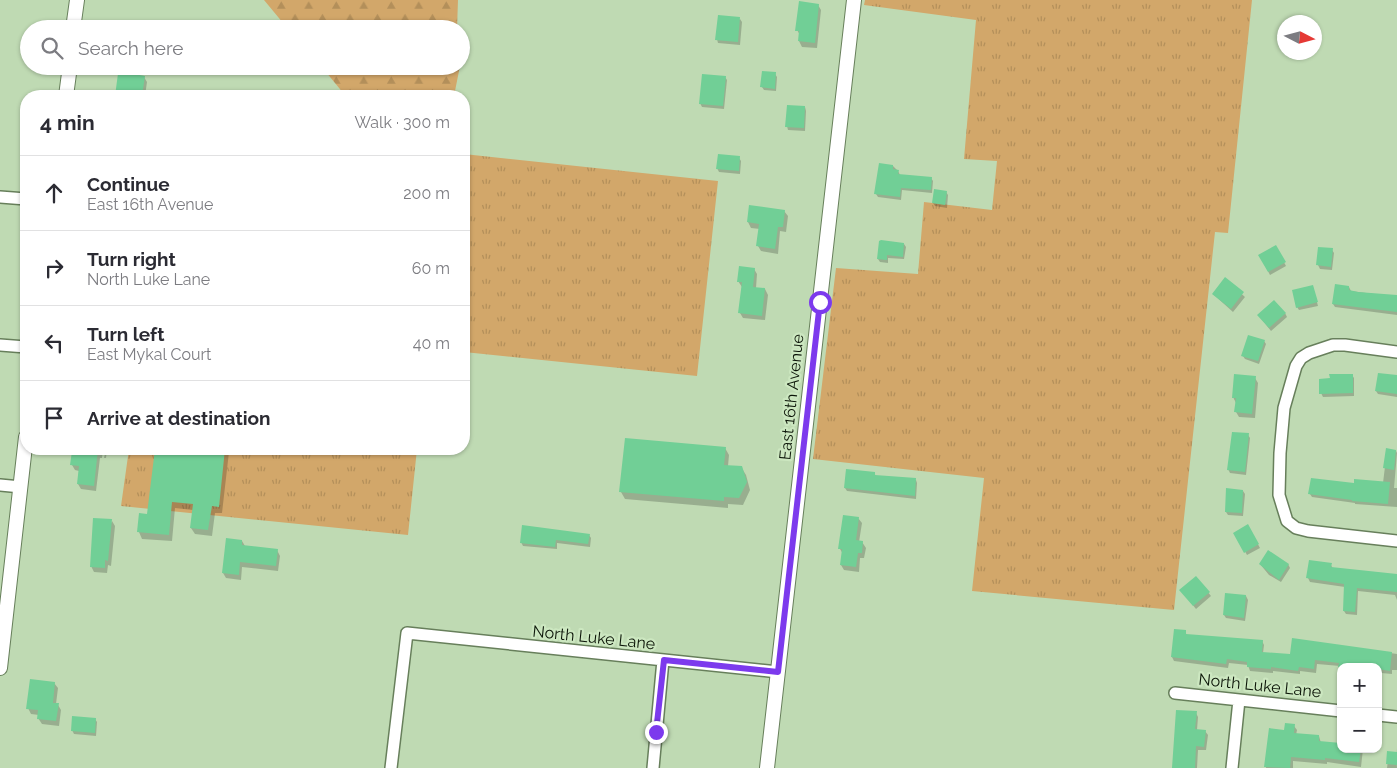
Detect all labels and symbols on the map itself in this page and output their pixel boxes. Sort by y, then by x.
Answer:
north arrow [1277,15,1322,60]
route start [809,291,832,314]
street label: East 16th Avenue [775,333,808,461]
street label: North Luke Lane [532,622,656,653]
street label: North Luke Lane [1198,670,1322,701]
route end [645,721,668,744]

